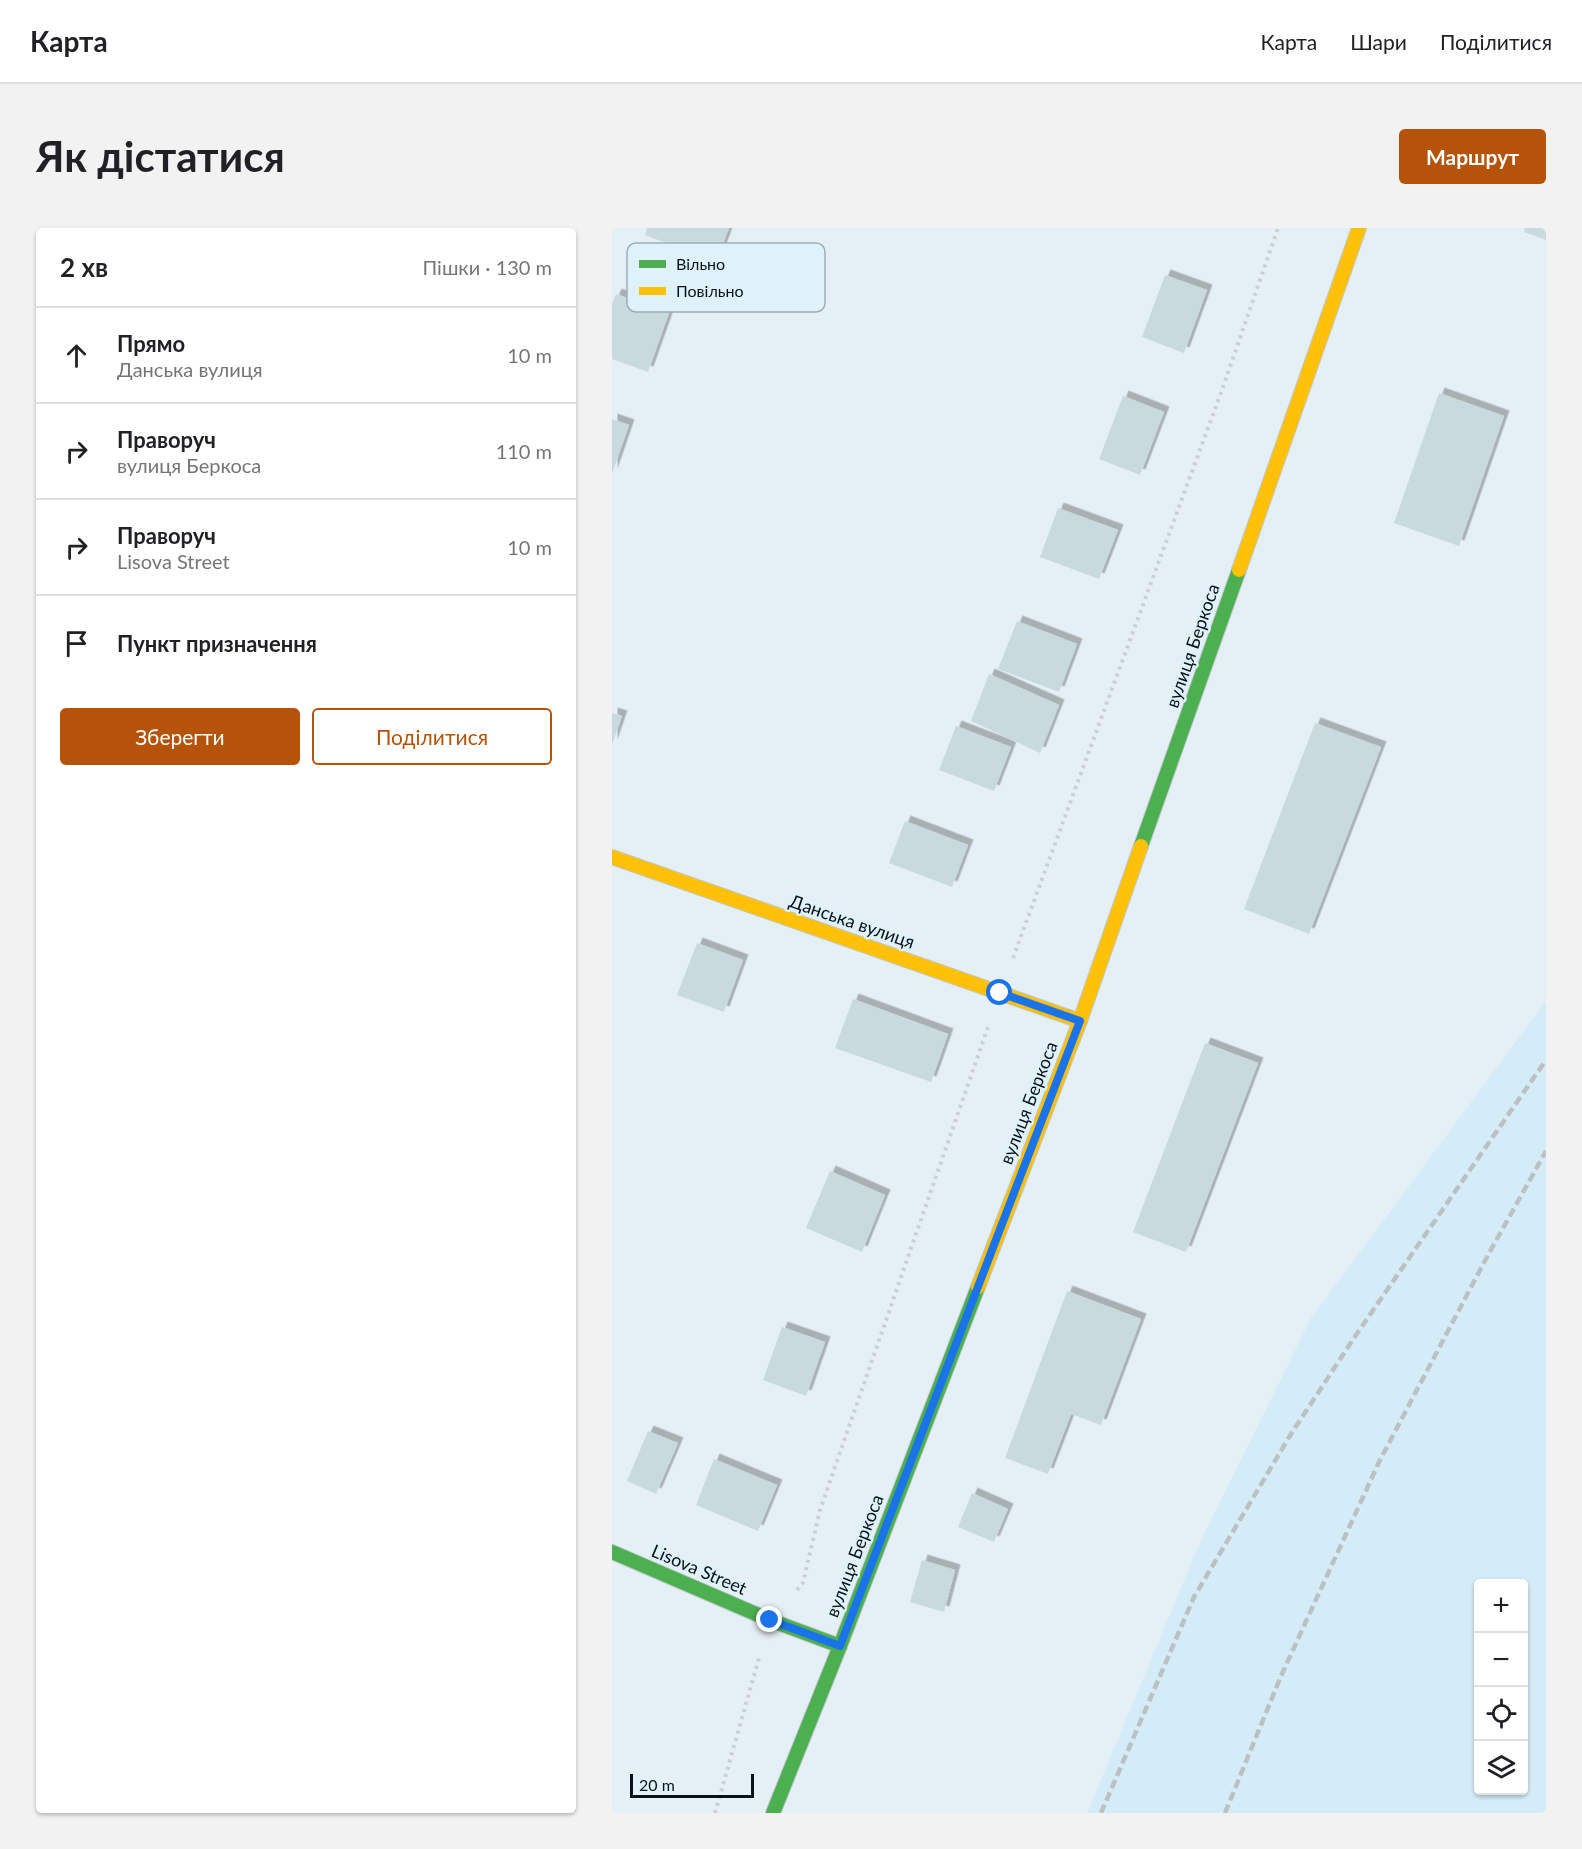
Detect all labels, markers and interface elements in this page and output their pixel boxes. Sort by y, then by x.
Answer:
text: Карта [30,24,108,58]
text: Карта [1261,29,1317,54]
text: Шари [1350,29,1407,54]
text: Поділитися [1440,29,1552,54]
button: Маршрут [1399,129,1546,184]
text: Як дістатися [36,131,285,181]
legend [627,243,825,312]
text: 2 хв [60,251,108,283]
text: Вільно [676,254,725,273]
text: Пішки · 130 m [423,255,552,279]
text: Повільно [676,281,743,300]
text: Прямо [117,330,185,357]
icon: ahead [60,339,93,372]
text: 10 m [507,343,552,367]
text: Данська вулиця [117,357,263,381]
text: Праворуч [117,426,216,453]
icon: right [60,435,93,468]
text: 110 m [496,439,552,463]
text: вулиця Беркоса [117,453,261,477]
text: Праворуч [117,522,216,549]
icon: right [60,531,93,564]
text: 10 m [507,535,552,559]
text: Lisova Street [117,549,230,573]
street label: вулиця Беркоса [1161,581,1224,711]
icon: arrive [60,627,93,660]
text: Пункт призначення [117,630,317,657]
button: Зберегти [60,708,300,765]
button: Поділитися [312,708,552,765]
street label: Данська вулиця [787,889,918,953]
route start [986,979,1012,1005]
street label: вулиця Беркоса [995,1038,1062,1167]
street label: вулиця Беркоса [821,1491,888,1620]
street label: Lisova Street [648,1539,751,1599]
map controls [1474,1579,1528,1795]
button: + [1474,1579,1528,1633]
route end [756,1606,782,1632]
button: − [1474,1633,1528,1687]
button: locate [1474,1687,1528,1741]
button: layers [1474,1741,1528,1795]
scale bar [630,1771,754,1798]
text: 20 m [639,1775,675,1794]

